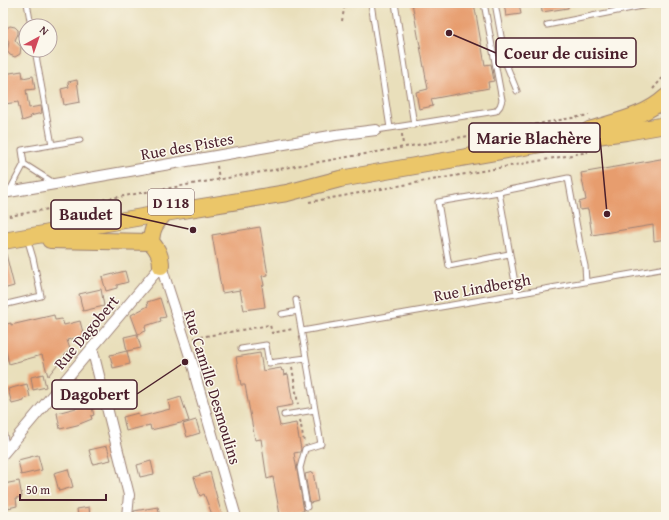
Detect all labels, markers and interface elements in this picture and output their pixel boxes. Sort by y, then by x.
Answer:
north arrow [18,18,58,58]
text: N [36,22,53,39]
callout: Coeur de cuisine [496,38,636,67]
text: Coeur de cuisine [504,40,628,65]
callout: Marie Blachère [469,123,600,152]
text: Marie Blachère [477,125,591,150]
street label: Rue des Pistes [139,126,235,166]
road number: D 118 [148,189,194,215]
callout: Baudet [51,200,121,229]
text: Baudet [59,201,113,226]
street label: Rue Lindbergh [432,267,532,307]
street label: Rue Dagobert [48,289,124,374]
street label: Rue Camille Desmoulins [178,307,248,467]
callout: Dagobert [52,380,137,409]
text: Dagobert [60,381,130,406]
scale bar [20,476,106,502]
text: 50 m [26,481,50,498]

